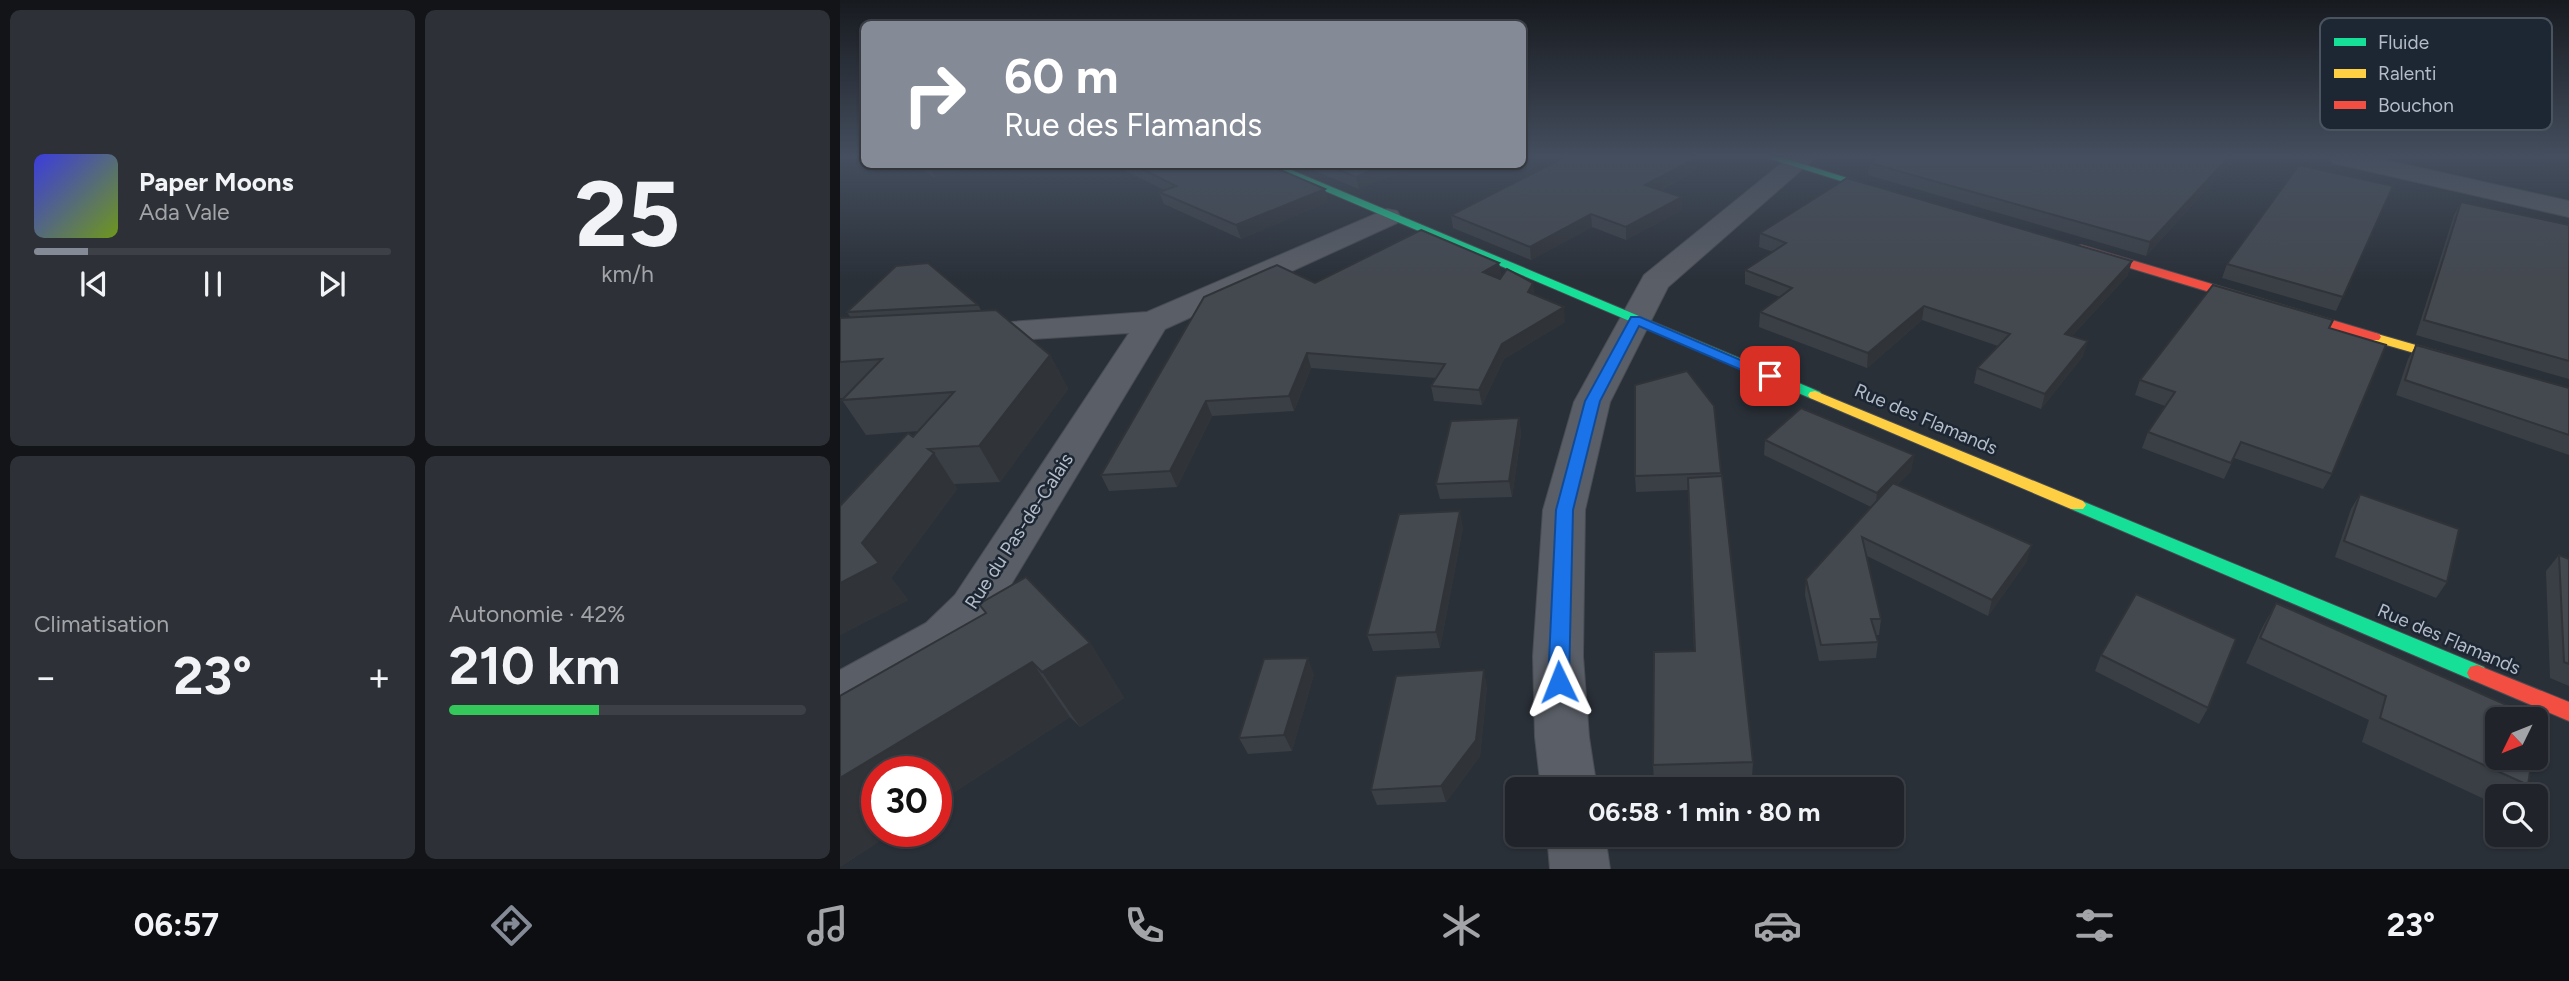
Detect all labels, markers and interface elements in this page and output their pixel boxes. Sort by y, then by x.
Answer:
legend [2320,18,2552,130]
text: Fluide [2378,31,2429,54]
text: 60 m [1004,46,1119,105]
icon: right [889,49,980,140]
text: Ralenti [2378,62,2436,85]
text: Bouchon [2378,94,2454,117]
text: Rue des Flamands [1004,106,1262,144]
text: 25 [575,160,680,269]
text: Paper Moons [139,166,294,198]
text: Ada Vale [139,198,230,226]
text: km/h [601,260,654,288]
icon: previous [75,265,113,303]
icon: pause [194,265,232,303]
icon: next [313,265,351,303]
pin [1740,346,1800,406]
icon: arrive [1751,357,1789,395]
street label: Rue des Flamands [1851,378,2001,460]
street label: Rue du Pas-de-Calais [960,449,1078,613]
street label: Rue des Flamands [2374,598,2524,680]
text: Autonomie · 42% [449,600,625,628]
text: Climatisation [34,610,169,638]
text: 210 km [449,635,620,697]
text: 23° [173,645,252,707]
position arrow [1522,645,1596,719]
text: − [34,654,58,700]
text: + [367,654,391,700]
north arrow [2485,707,2548,770]
map controls [2485,707,2548,847]
speed limit sign: 30 [861,756,952,847]
button: search [2485,784,2548,847]
text: 06:58 · 1 min · 80 m [1588,796,1821,828]
icon: directions [487,901,536,950]
icon: music [803,901,852,950]
icon: phone [1120,901,1169,950]
icon: climate [1437,901,1486,950]
icon: car [1753,901,1802,950]
icon: filters [2070,901,2119,950]
text: 06:57 [134,906,219,944]
text: 23° [2387,906,2435,944]

